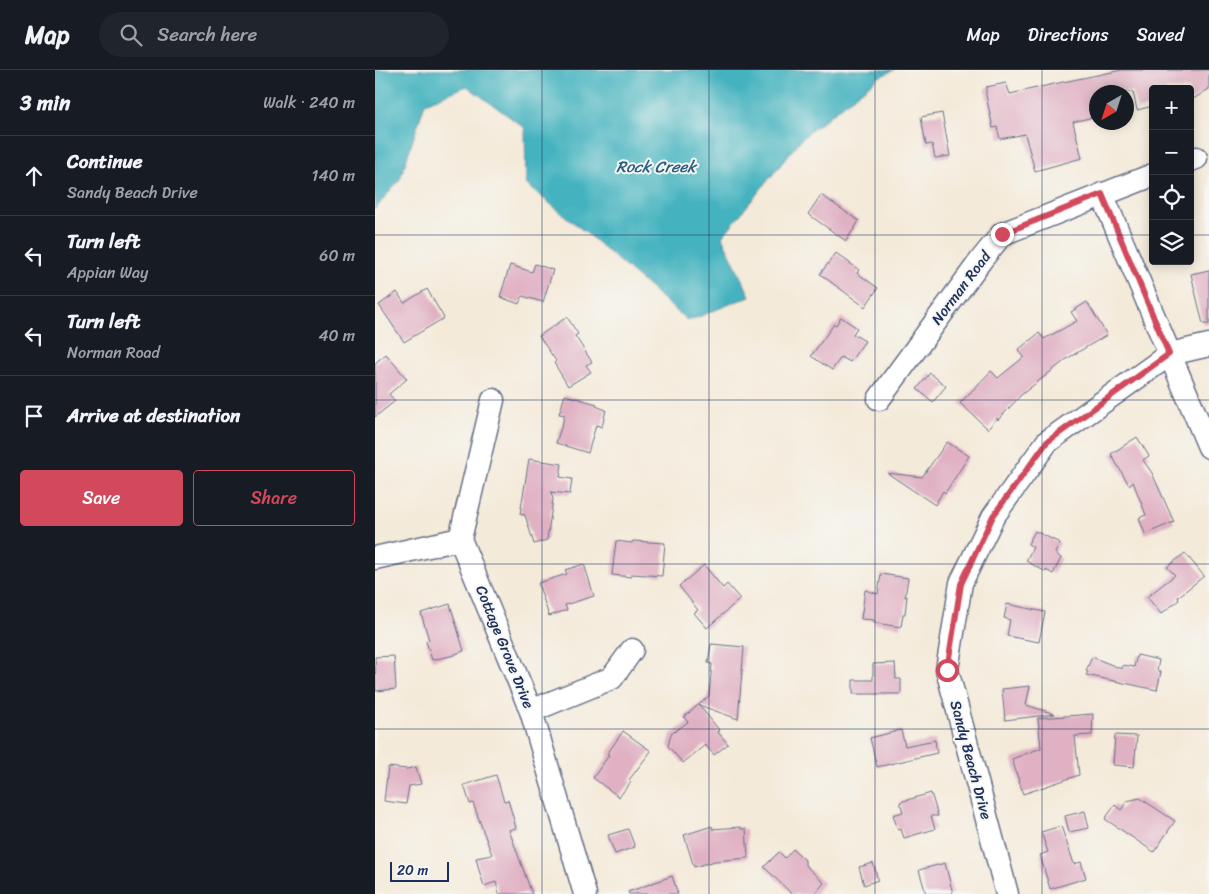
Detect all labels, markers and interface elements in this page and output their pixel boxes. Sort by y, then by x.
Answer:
search box [99,12,449,57]
text: Map [25,14,69,56]
text: Search here [157,18,257,51]
text: Map [967,19,1000,51]
text: Directions [1028,19,1109,51]
text: Saved [1137,19,1184,51]
icon: search [117,21,145,49]
text: 3 min [20,84,70,122]
north arrow [1089,85,1134,130]
map controls [1149,85,1194,265]
button: + [1149,85,1194,130]
text: Walk · 240 m [263,88,355,117]
button: − [1149,130,1194,175]
text: Continue [67,145,143,178]
water label: Rock Creek [616,152,698,181]
text: 140 m [312,161,355,190]
icon: ahead [20,162,48,190]
button: locate [1149,175,1194,220]
text: Sandy Beach Drive [67,178,198,207]
button: layers [1149,220,1194,265]
route end [991,223,1014,246]
text: Turn left [67,225,140,258]
text: 60 m [319,241,355,270]
icon: left [20,242,48,270]
street label: Norman Road [924,244,998,331]
text: Appian Way [67,258,148,287]
text: Turn left [67,305,140,338]
text: 40 m [318,321,355,350]
icon: left [20,322,48,350]
text: Norman Road [67,338,160,367]
text: Arrive at destination [67,399,240,432]
icon: arrive [20,402,48,430]
button: Save [20,470,183,526]
button: Share [193,470,355,526]
street label: Cottage Grove Drive [468,581,542,713]
route start [936,659,959,682]
street label: Sandy Beach Drive [943,697,999,823]
text: 20 m [397,858,428,883]
scale bar [390,859,449,882]

